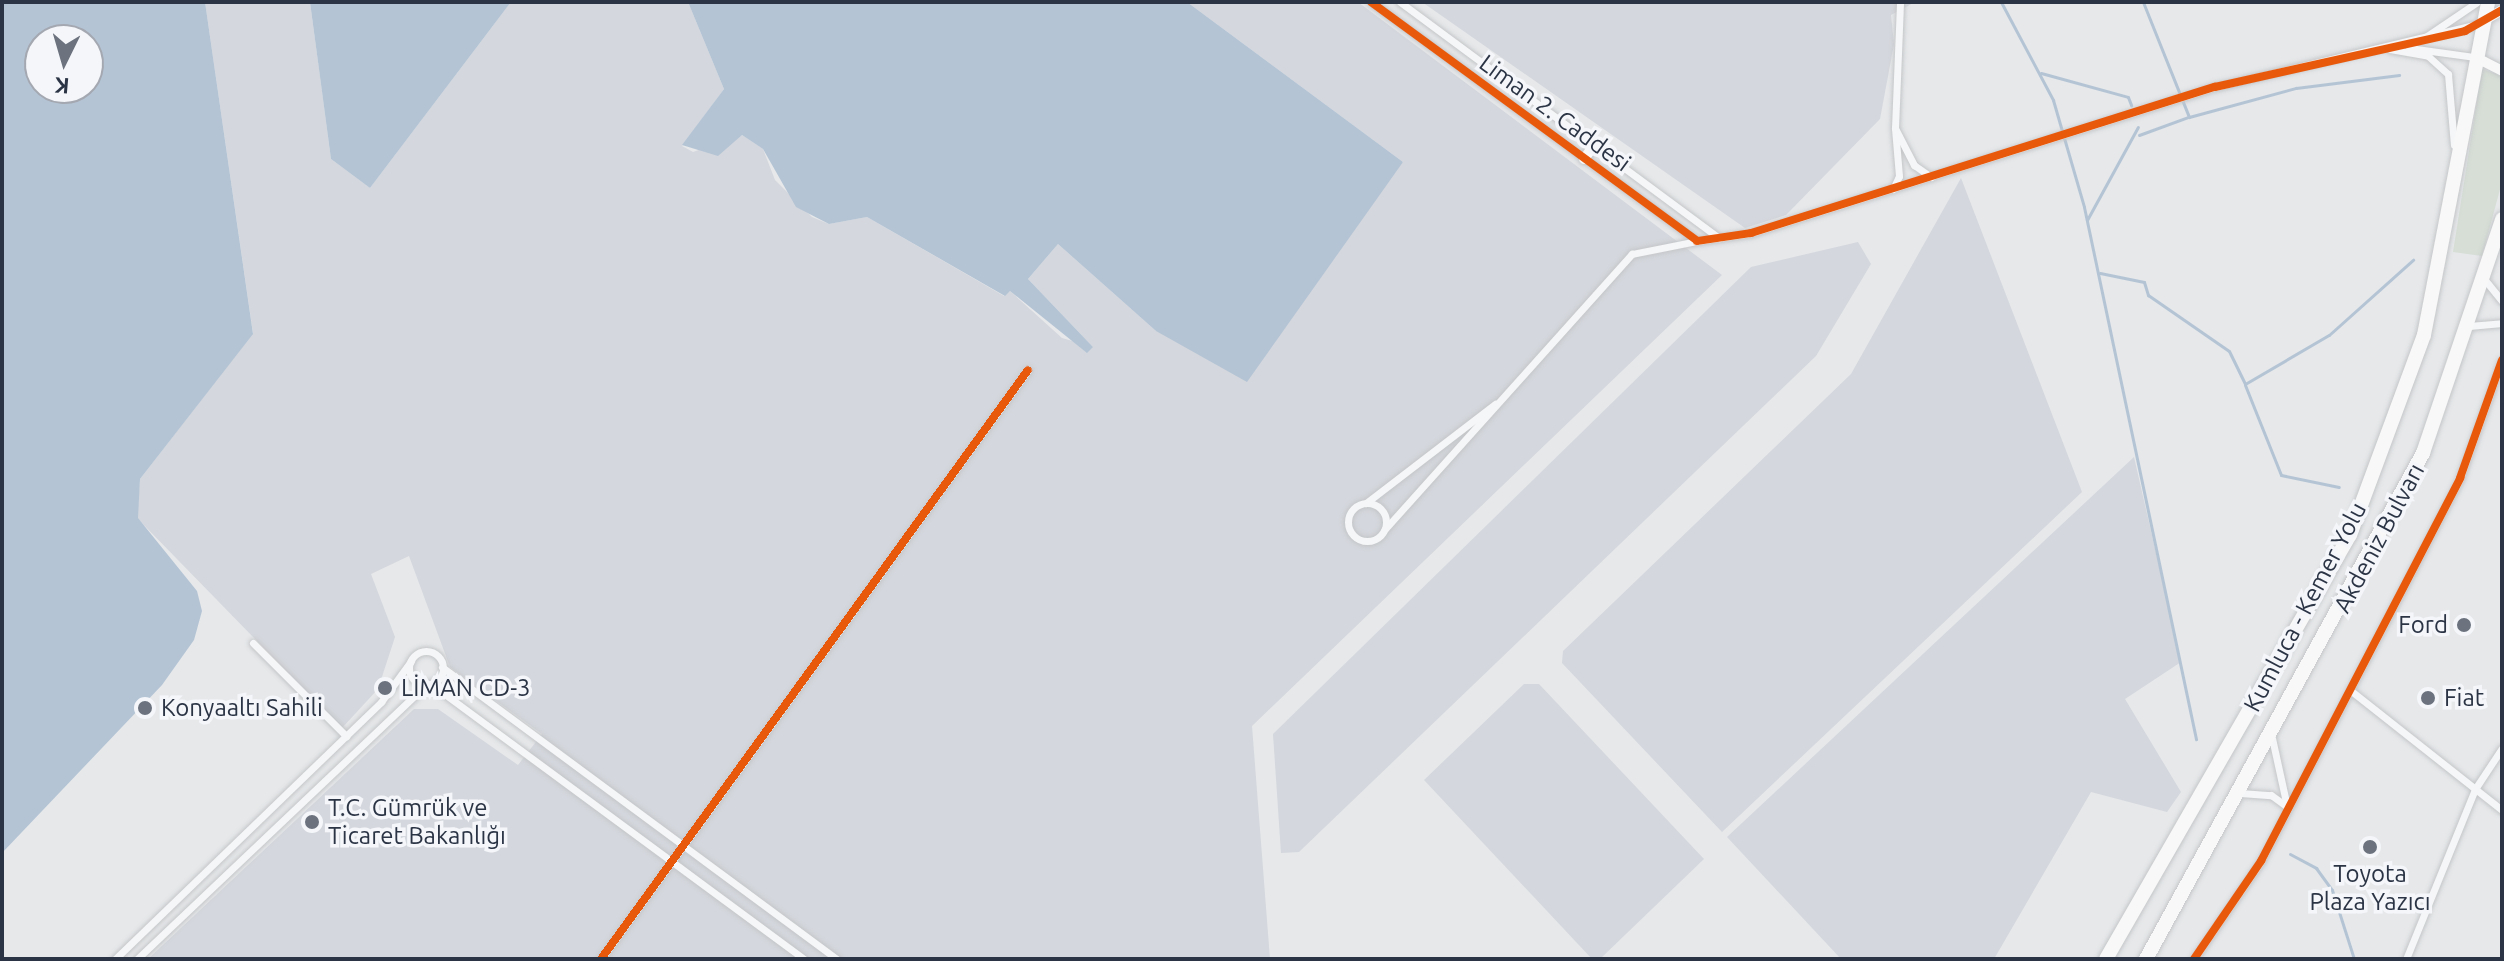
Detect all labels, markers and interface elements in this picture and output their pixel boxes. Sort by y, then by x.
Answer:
north arrow [24,24,104,104]
street label: Liman 2. Caddesi [1474,48,1636,178]
text: K [54,73,70,100]
street label: Akdeniz Bulvarı [2328,458,2430,618]
street label: Kumluca - Kemer Yolu [2238,497,2372,717]
place label: Ford [2398,611,2448,639]
marker: Ford [2455,616,2473,634]
place label: LİMAN CD-3 [401,674,531,702]
marker: LİMAN CD-3 [376,679,394,697]
place label: Fiat [2444,684,2484,712]
marker: Fiat [2419,689,2437,707]
place label: Konyaaltı Sahili [161,694,323,722]
marker: Konyaaltı Sahili [136,699,154,717]
place label: T.C. Gümrük ve Ticaret Bakanlığı [328,794,506,850]
marker: T.C. Gümrük ve Ticaret Bakanlığı [303,813,321,831]
marker: Toyota Plaza Yazıcı [2361,838,2379,856]
place label: Toyota Plaza Yazıcı [2309,860,2431,916]

